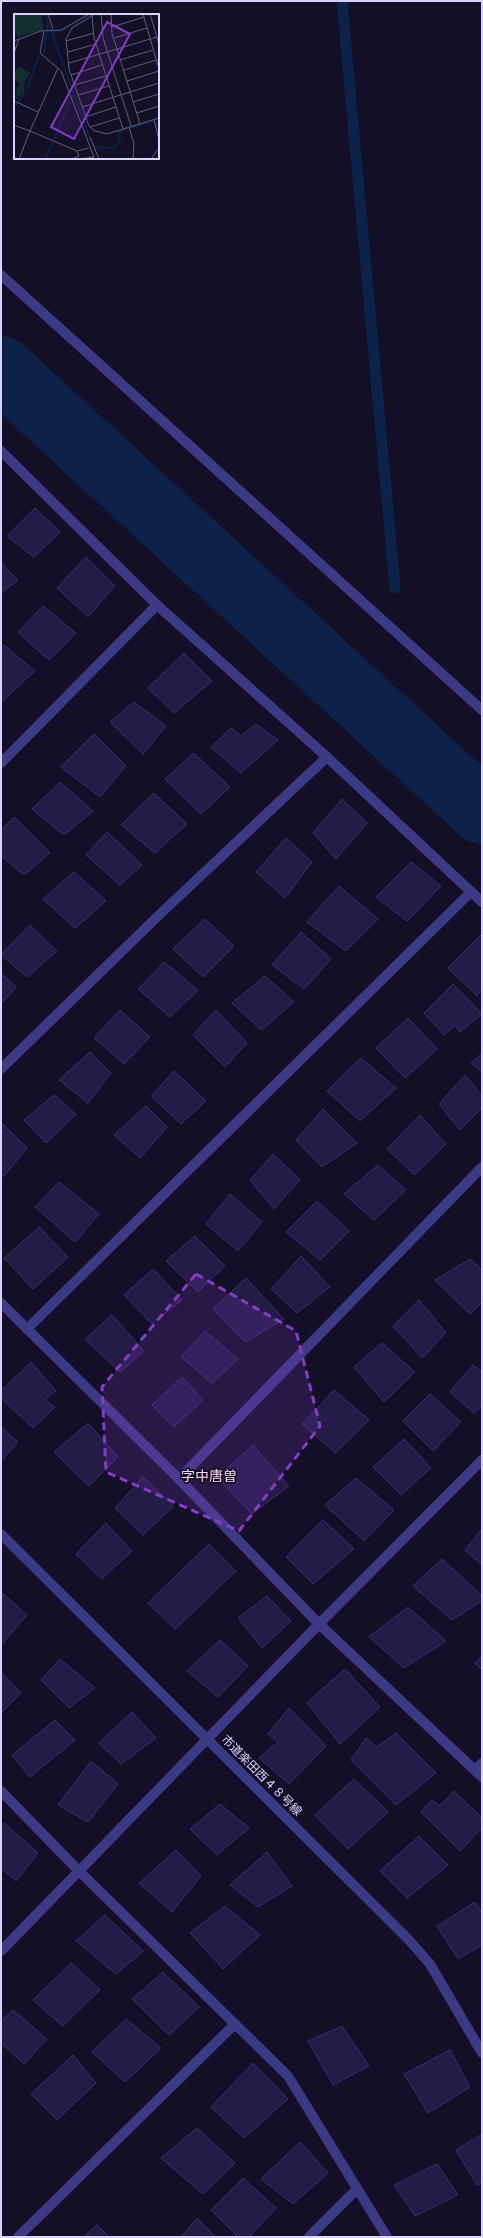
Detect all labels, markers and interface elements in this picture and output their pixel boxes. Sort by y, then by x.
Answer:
inset map [14,14,159,159]
district label: 字中唐曽 [181,1468,237,1484]
street label: 市道楽田西４８号線 [219,1732,305,1818]

